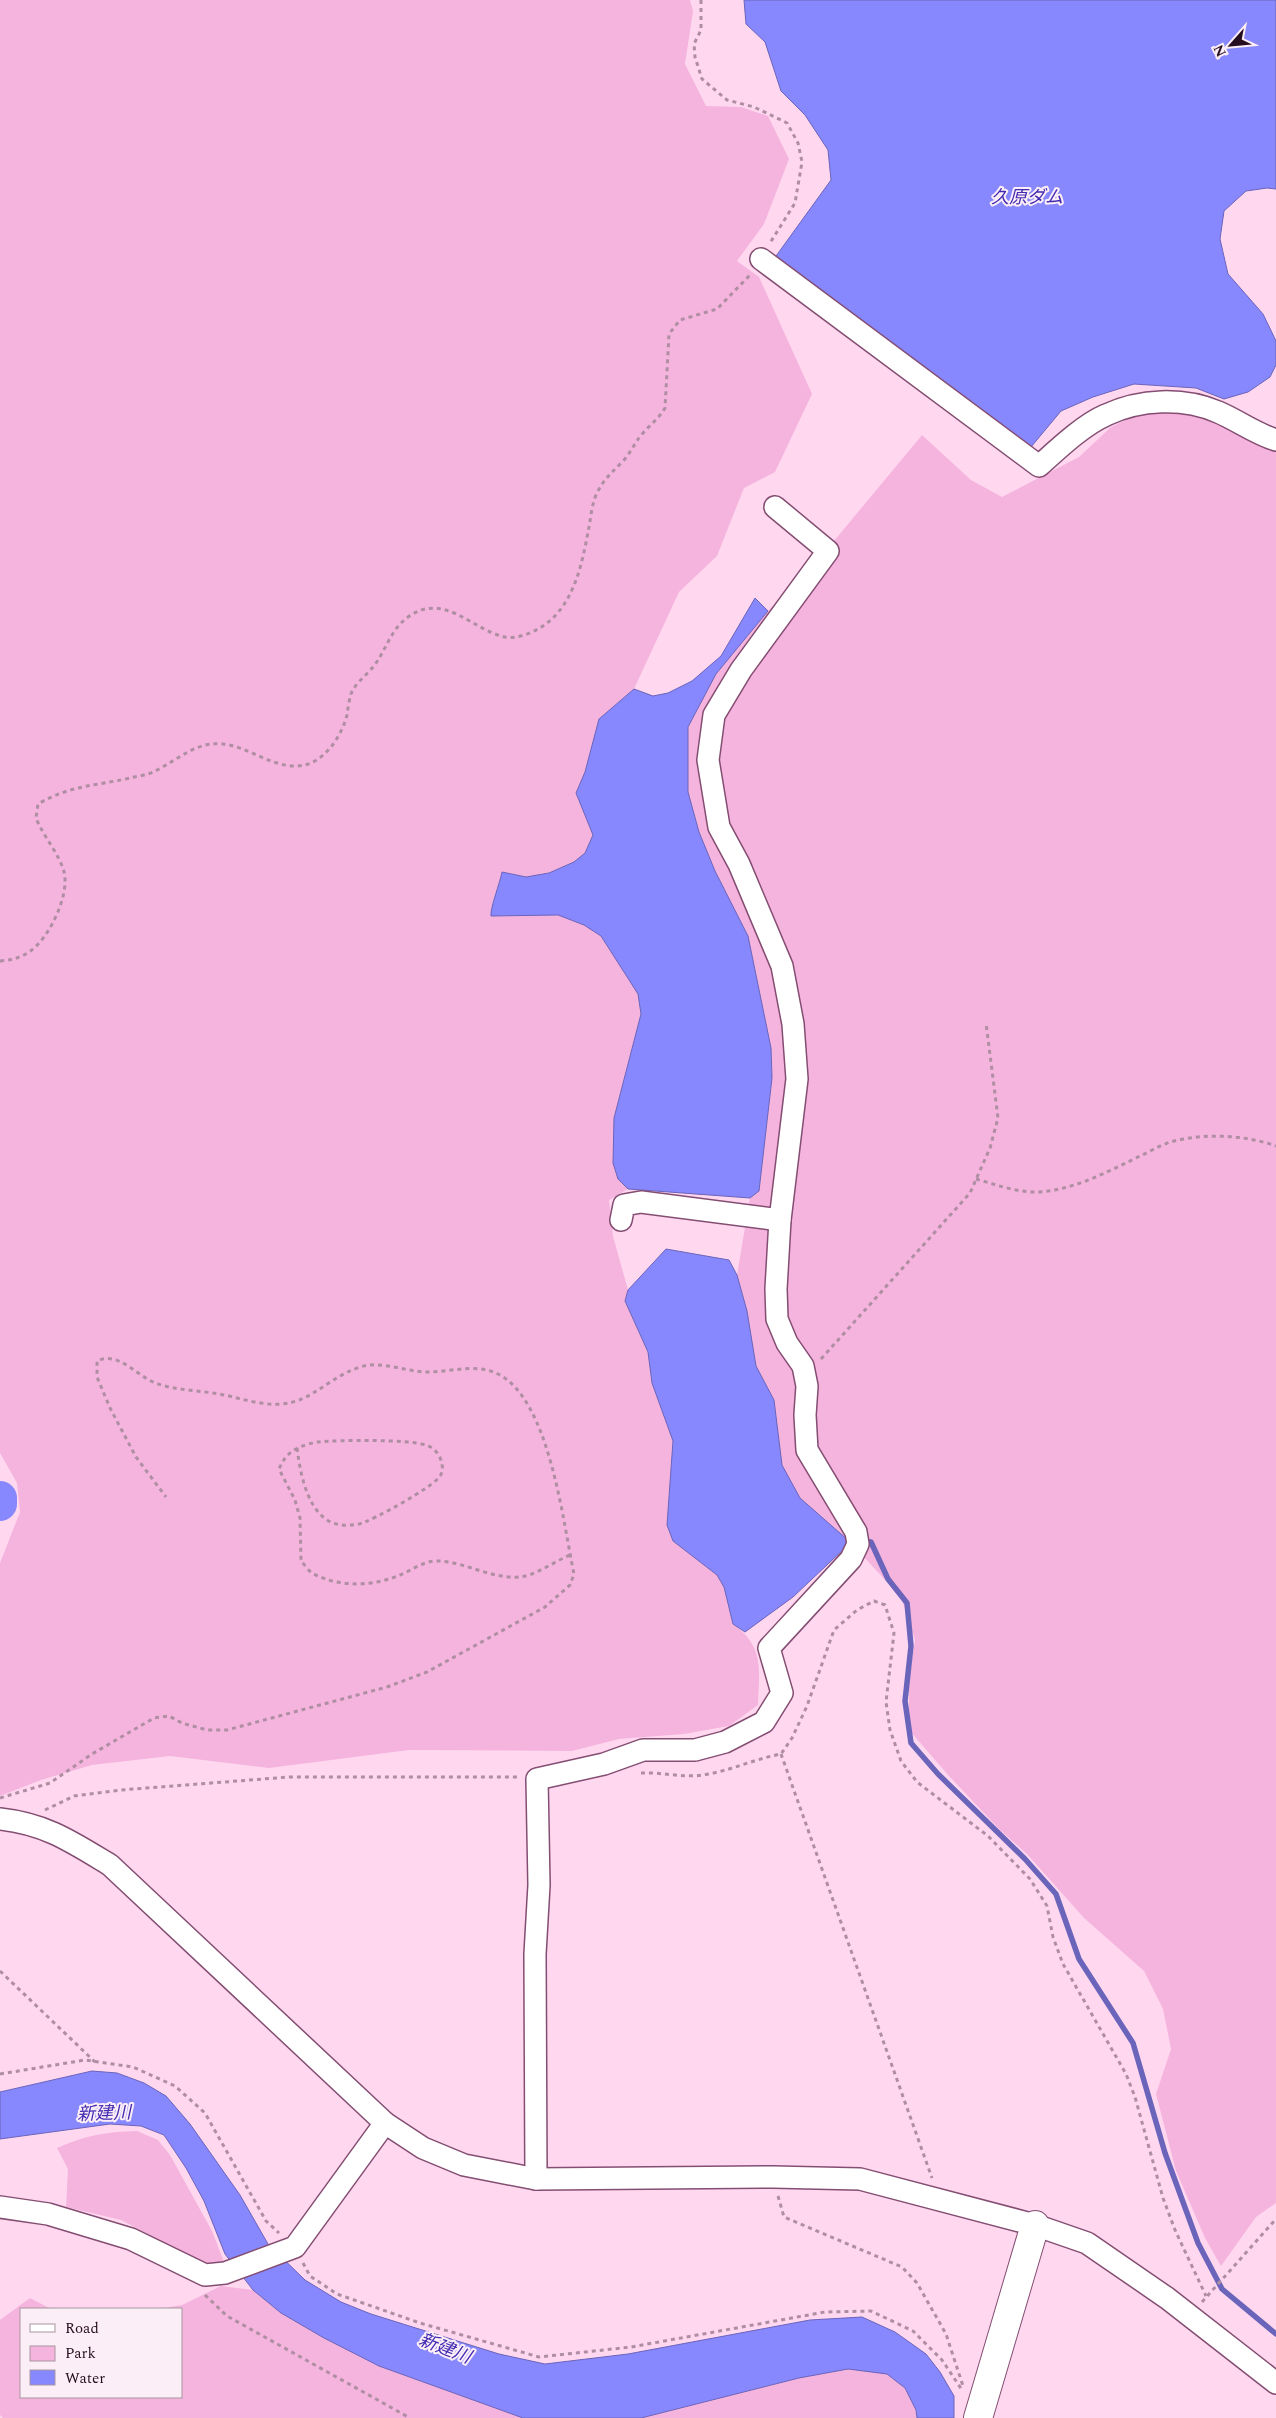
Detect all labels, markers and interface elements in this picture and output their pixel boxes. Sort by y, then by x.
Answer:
north arrow [1206,20,1256,70]
text: N [1208,41,1232,61]
water label: 久原ダム [991,184,1063,211]
water label: 新建川 [77,2099,133,2128]
legend [20,2308,182,2398]
text: Road [65,2317,99,2340]
water label: 新建川 [415,2326,477,2371]
text: Park [65,2342,96,2365]
text: Water [65,2367,105,2390]

